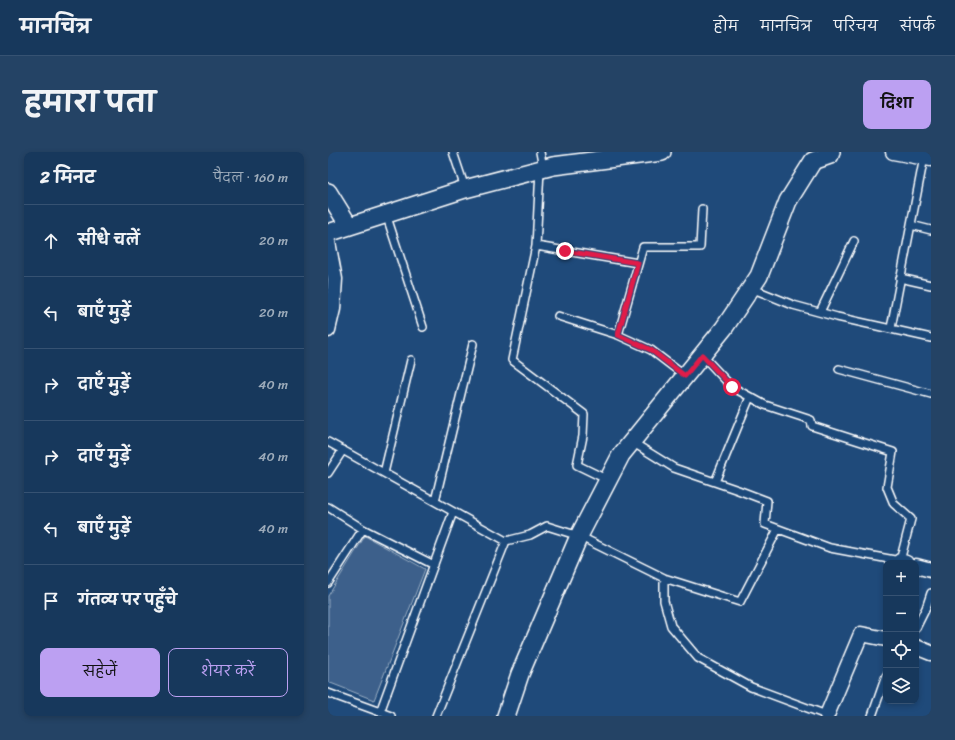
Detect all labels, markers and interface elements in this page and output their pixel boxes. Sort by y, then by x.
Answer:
text: मानचित्र [20,10,91,43]
text: होम [714,14,738,39]
text: मानचित्र [760,14,812,39]
text: परिचय [834,14,878,39]
text: संपर्क [900,14,935,39]
text: हमारा पता [24,78,156,127]
button: दिशा [863,80,931,129]
text: 2 मिनट [40,162,96,192]
text: पैदल · 160 m [213,166,288,189]
text: सीधे चलें [78,227,139,253]
text: 20 m [259,229,288,252]
icon: ahead [40,230,62,252]
route end [556,242,574,260]
text: बाएँ मुड़ें [78,299,131,325]
text: 20 m [259,301,288,324]
icon: left [40,302,62,324]
text: दाएँ मुड़ें [78,371,130,397]
text: 40 m [258,373,288,396]
icon: right [40,374,62,396]
route start [723,378,741,396]
text: दाएँ मुड़ें [78,443,130,469]
text: 40 m [258,445,288,468]
icon: right [40,446,62,468]
text: बाएँ मुड़ें [78,515,131,541]
text: 40 m [258,517,288,540]
icon: left [40,518,62,540]
map controls [883,560,919,704]
button: + [883,560,919,596]
text: गंतव्य पर पहुँचे [78,587,177,613]
icon: arrive [40,590,62,612]
button: − [883,596,919,632]
button: locate [883,632,919,668]
button: सहेजें [40,648,160,697]
button: शेयर करें [168,648,288,697]
button: layers [883,668,919,704]

